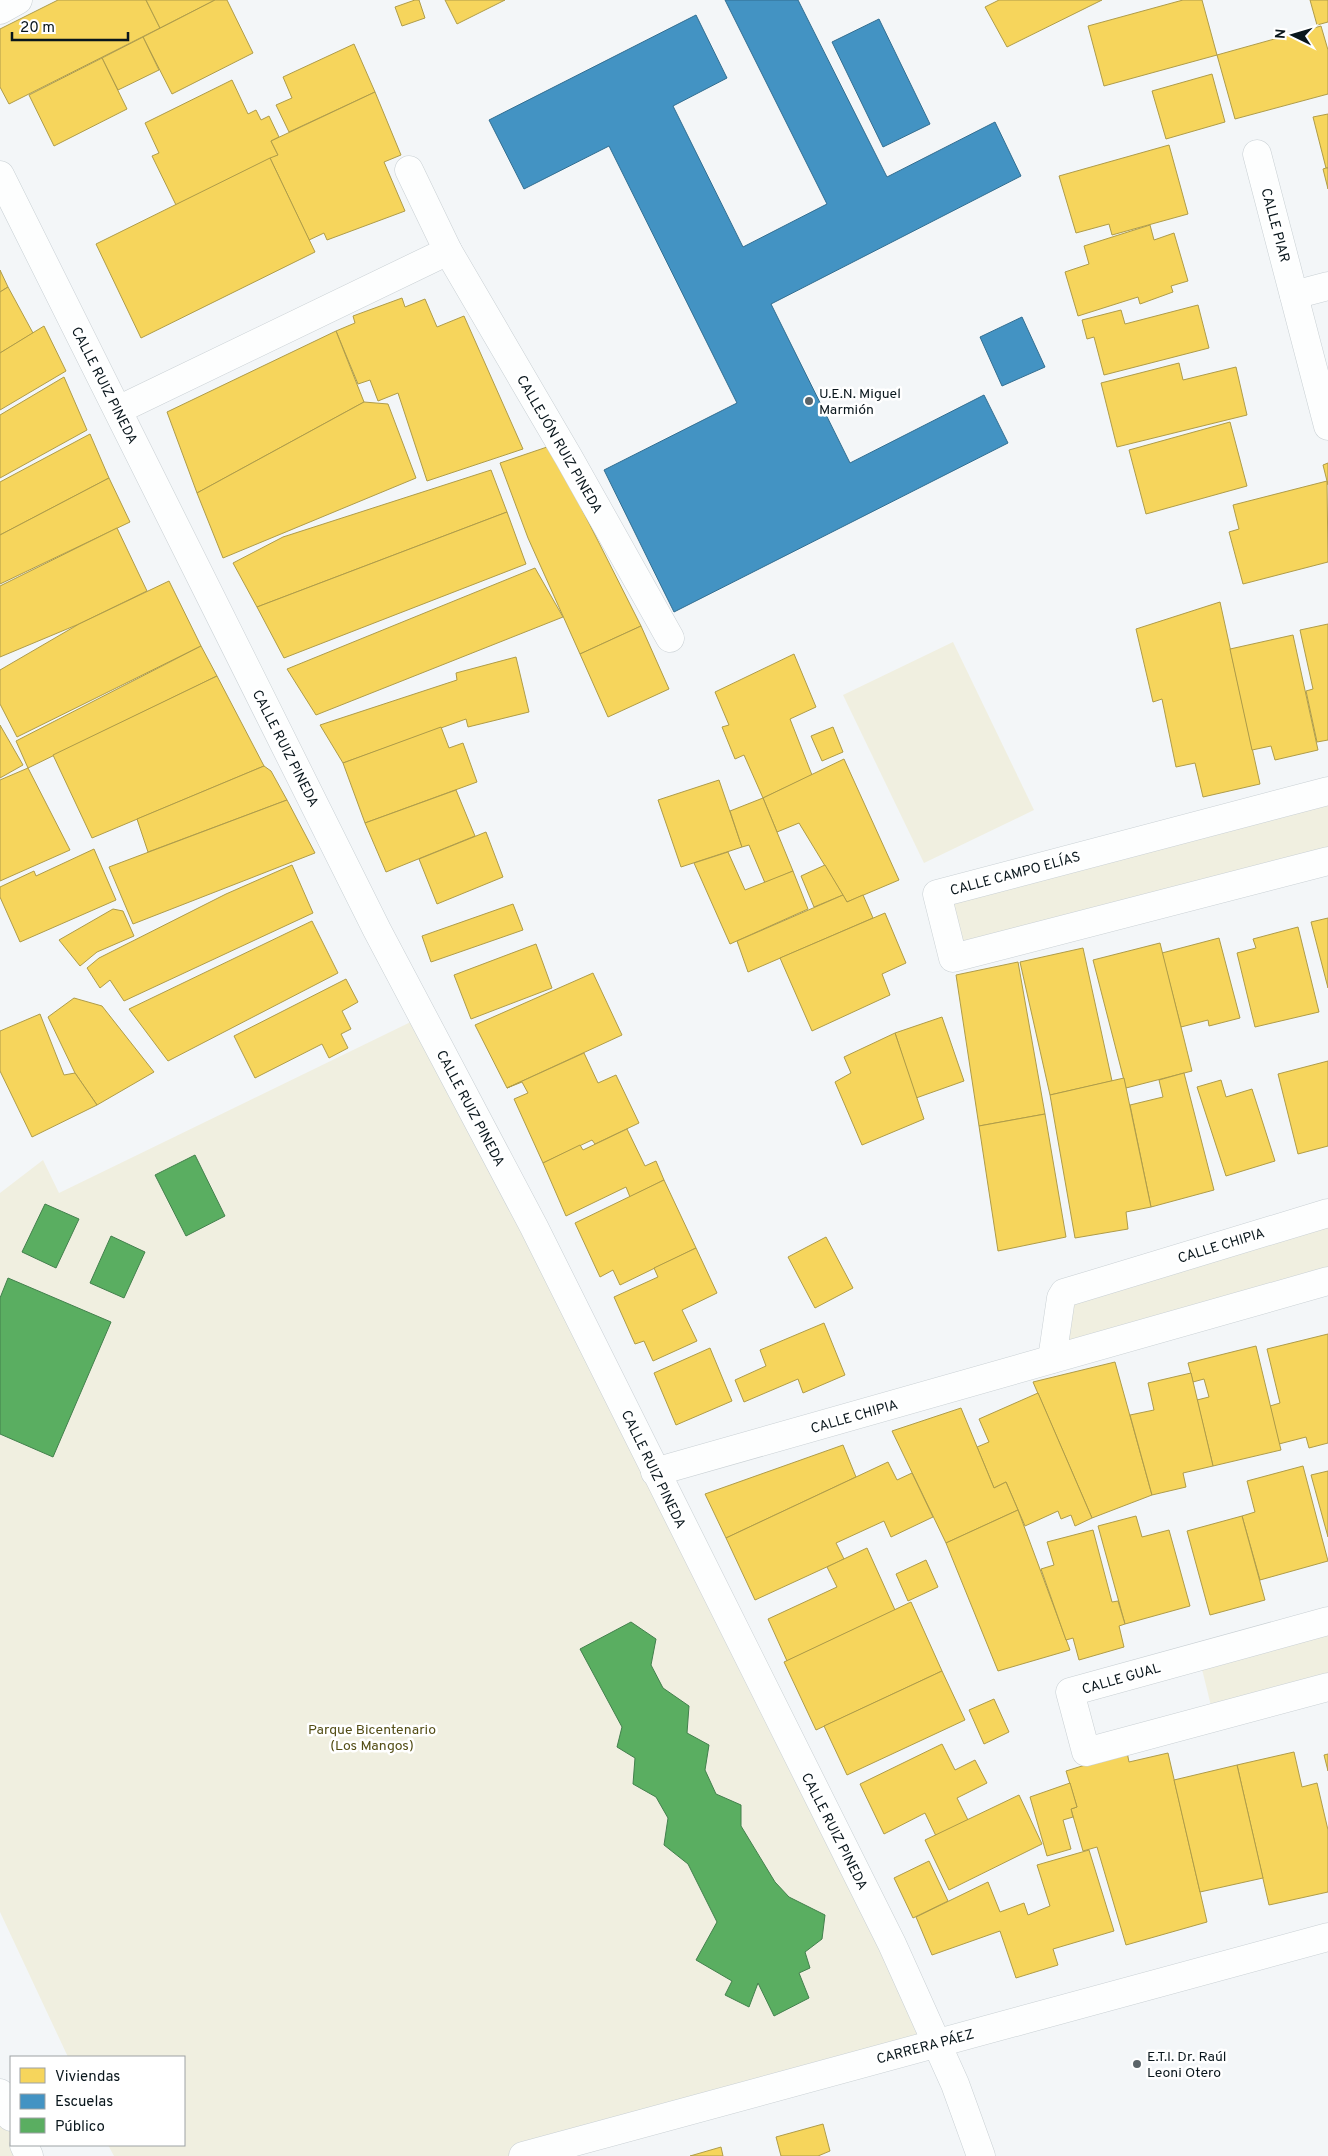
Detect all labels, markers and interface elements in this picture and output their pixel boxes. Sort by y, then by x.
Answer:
scale bar [12,10,129,42]
north arrow [1268,10,1318,60]
text: 20 m [20,19,55,38]
text: N [1273,28,1290,40]
street label: CALLE PIAR [1256,186,1293,264]
street label: CALLE RUIZ PINEDA [67,324,141,447]
street label: CALLEJÓN RUIZ PINEDA [512,372,606,517]
place label: U.E.N. Miguel Marmión [819,386,901,419]
marker: U.E.N. Miguel Marmión [803,395,815,407]
street label: CALLE RUIZ PINEDA [248,687,322,810]
street label: CALLE CAMPO ELÍAS [948,848,1082,900]
street label: CALLE RUIZ PINEDA [432,1048,508,1170]
street label: CALLE CHIPIA [1176,1225,1267,1268]
street label: CALLE CHIPIA [809,1397,900,1438]
street label: CALLE RUIZ PINEDA [617,1408,689,1532]
street label: CALLE GUAL [1080,1660,1163,1699]
park label: Parque Bicentenario (Los Mangos) [308,1722,436,1755]
street label: CALLE RUIZ PINEDA [797,1770,871,1893]
street label: CARRERA PÁEZ [875,2025,976,2069]
place label: E.T.I. Dr. Raúl Leoni Otero [1147,2049,1227,2082]
legend [10,2056,185,2146]
marker: E.T.I. Dr. Raúl Leoni Otero [1131,2058,1143,2070]
text: Viviendas [55,2068,120,2087]
text: Escuelas [55,2093,113,2112]
text: Público [55,2118,105,2137]

